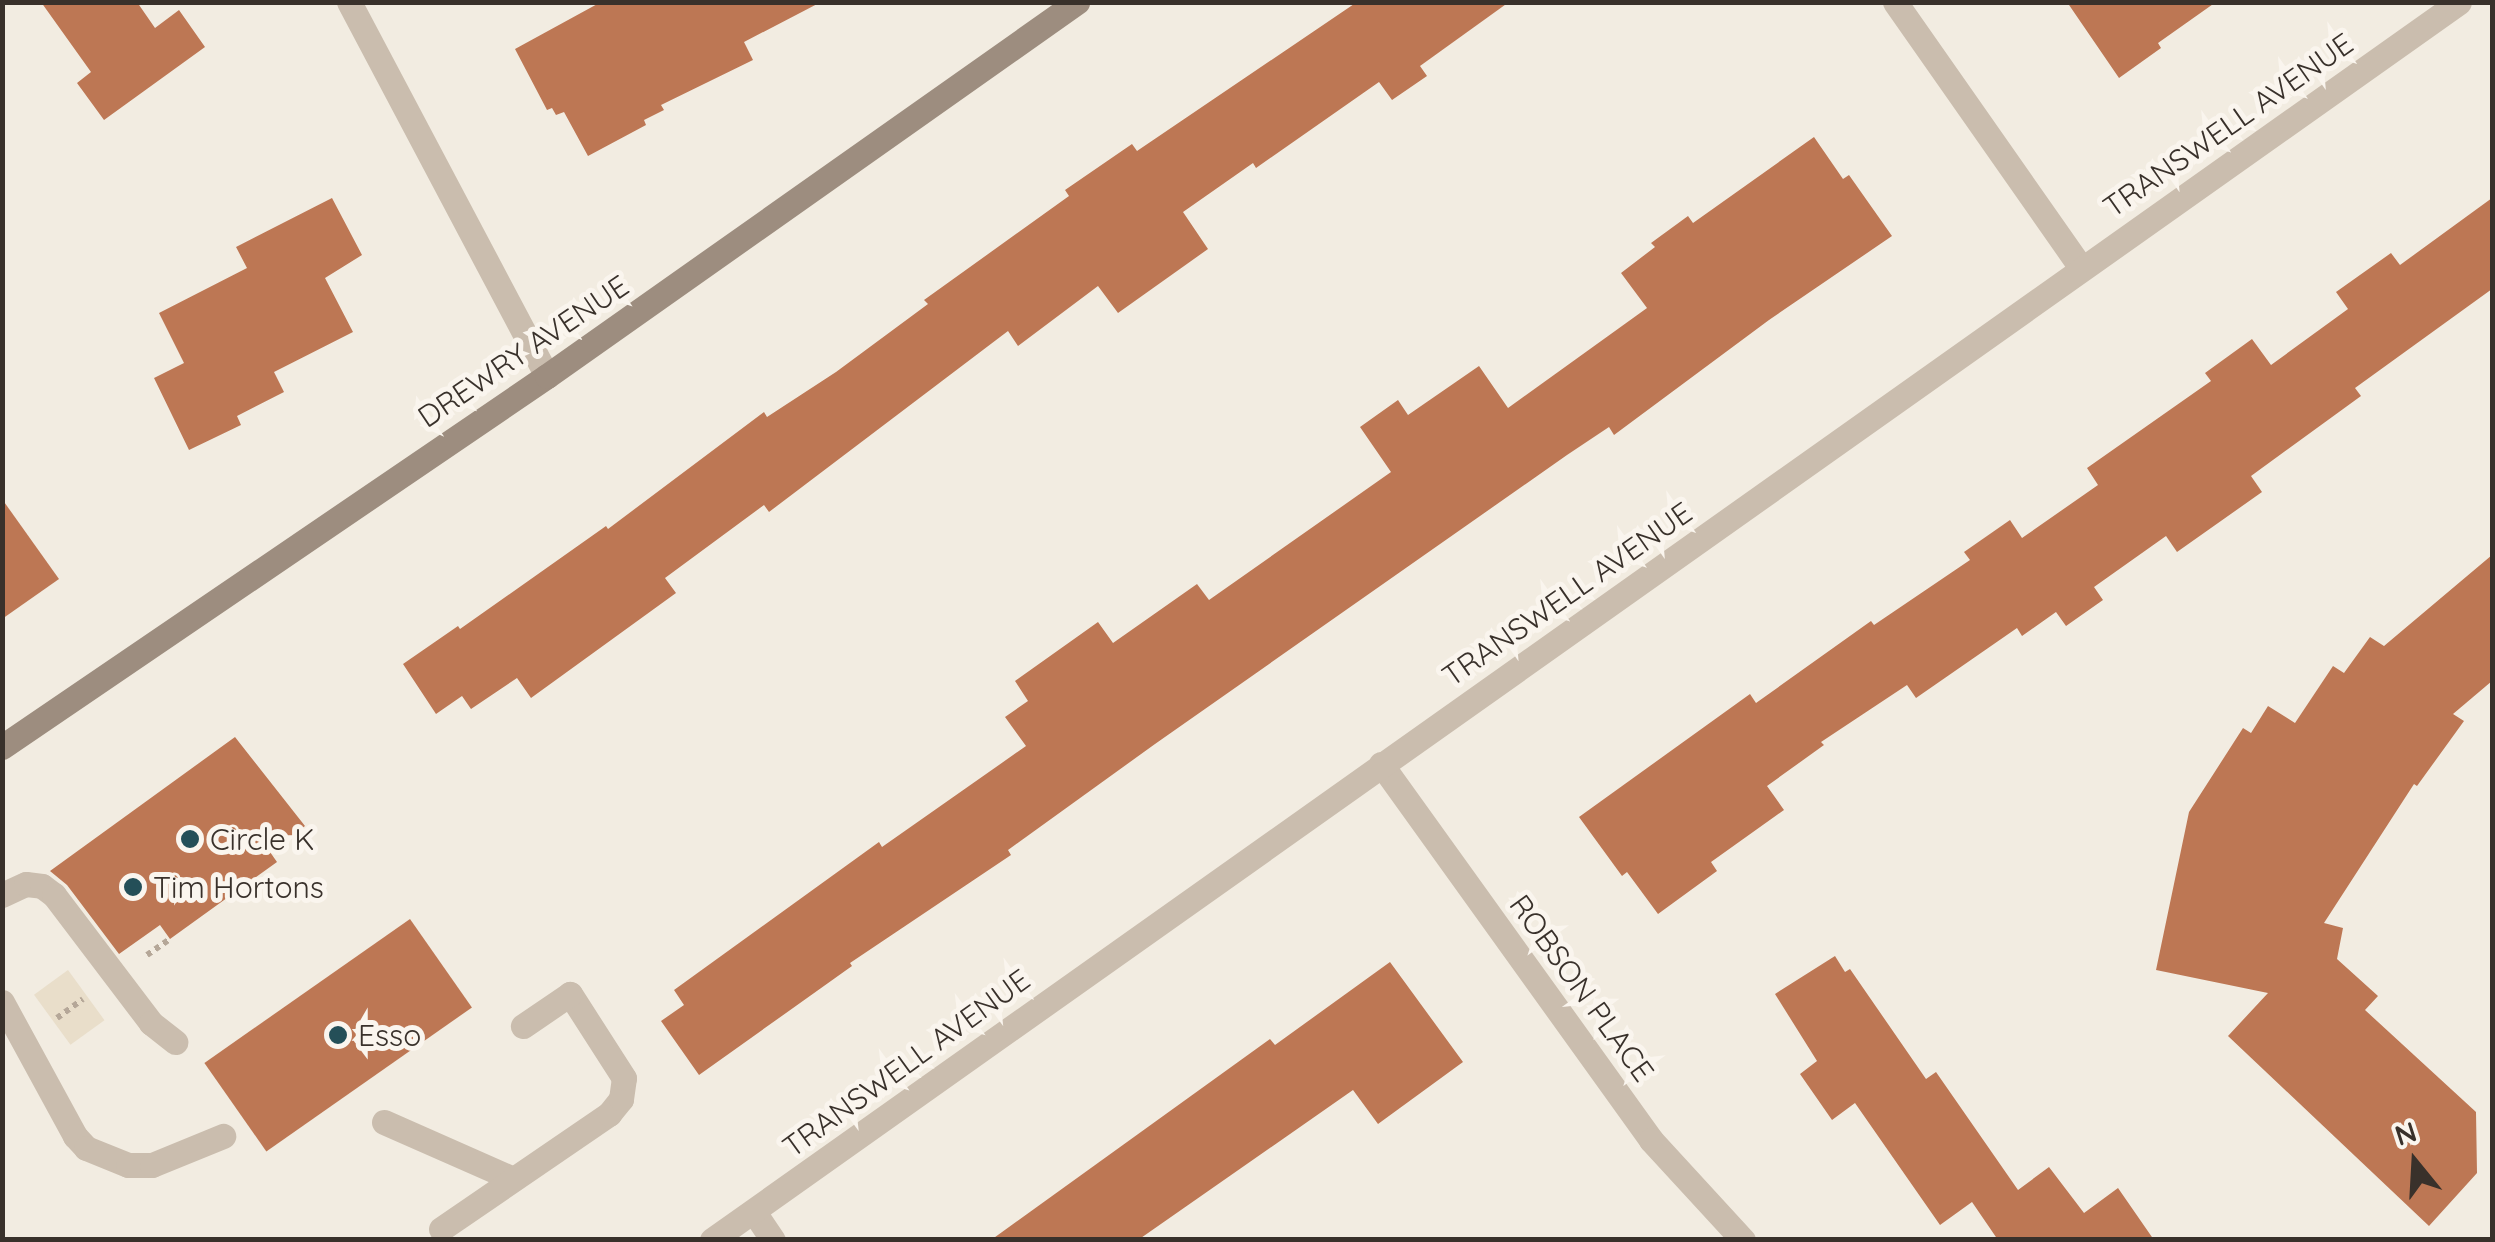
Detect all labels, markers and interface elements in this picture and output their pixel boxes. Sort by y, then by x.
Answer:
street label: TRANSWELL AVENUE [2096,25,2360,225]
street label: DREWRY AVENUE [411,267,635,435]
street label: TRANSWELL AVENUE [1435,494,1699,694]
place label: Circle K [210,821,314,857]
marker: Circle K [179,828,201,850]
place label: Tim Hortons [153,869,324,905]
marker: Tim Hortons [122,876,144,898]
street label: ROBSON PLACE [1502,888,1662,1088]
street label: TRANSWELL AVENUE [776,961,1036,1165]
place label: Esso [358,1017,421,1053]
marker: Esso [327,1024,349,1046]
north arrow [2365,1112,2465,1212]
text: N [2390,1113,2421,1153]

